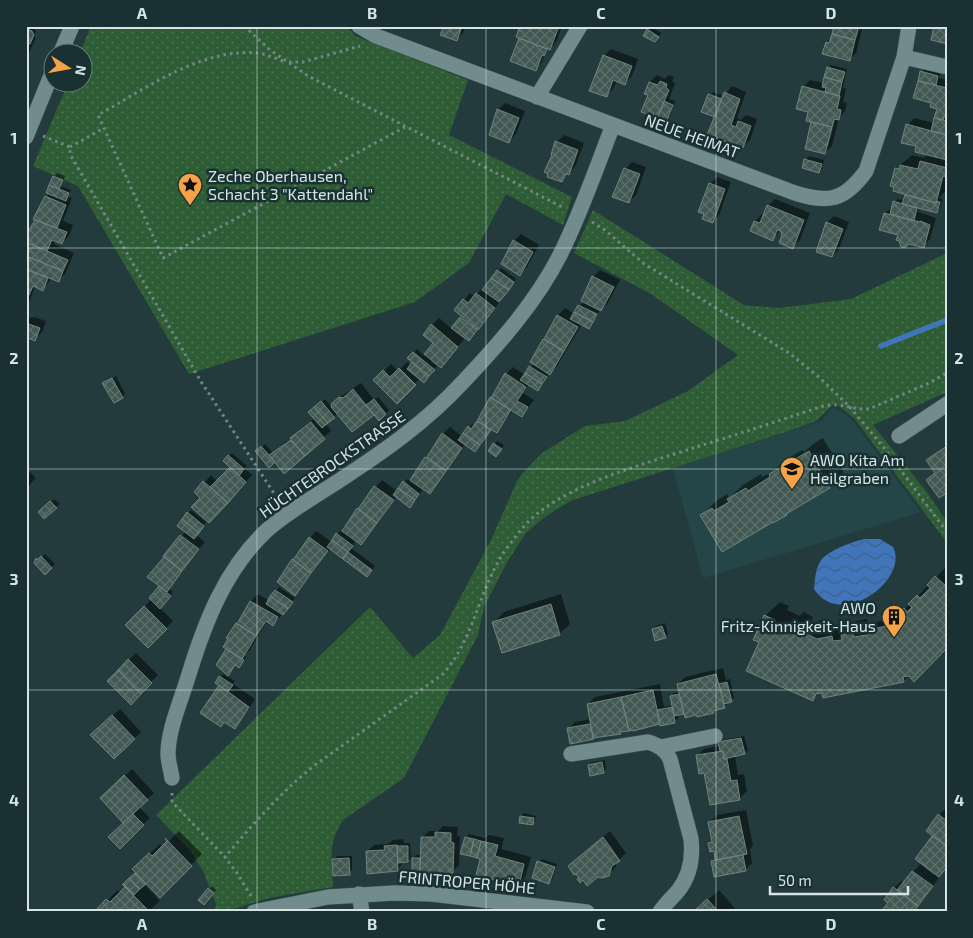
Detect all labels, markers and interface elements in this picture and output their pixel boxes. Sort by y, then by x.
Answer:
text: A [137,3,148,22]
text: B [367,3,377,22]
text: C [596,3,606,22]
text: D [826,3,837,22]
north arrow [42,42,92,92]
text: N [72,64,91,77]
street label: NEUE HEIMAT [642,110,742,161]
text: 1 [11,128,17,147]
text: 1 [956,128,962,147]
place label: Zeche Oberhausen, Schacht 3 "Kattendahl" [208,166,373,203]
place icon: Zeche Oberhausen, Schacht 3 "Kattendahl" [177,172,203,206]
text: 2 [9,348,19,367]
text: 2 [954,348,964,367]
street label: HÜCHTEBROCKSTRASSE [255,406,408,521]
place label: AWO Kita Am Heilgraben [810,450,904,487]
school or university icon: AWO Kita Am Heilgraben [779,456,805,490]
text: 3 [9,569,19,588]
text: 3 [954,569,964,588]
place label: AWO Fritz-Kinnigkeit-Haus [721,598,876,635]
building icon: AWO Fritz-Kinnigkeit-Haus [881,604,907,638]
text: 4 [9,790,19,809]
text: 4 [954,790,964,809]
scale bar [770,863,908,895]
street label: FRINTROPER HÖHE [398,866,536,897]
text: 50 m [778,871,812,889]
text: A [137,914,148,933]
text: B [367,914,377,933]
text: C [596,914,606,933]
text: D [826,914,837,933]

